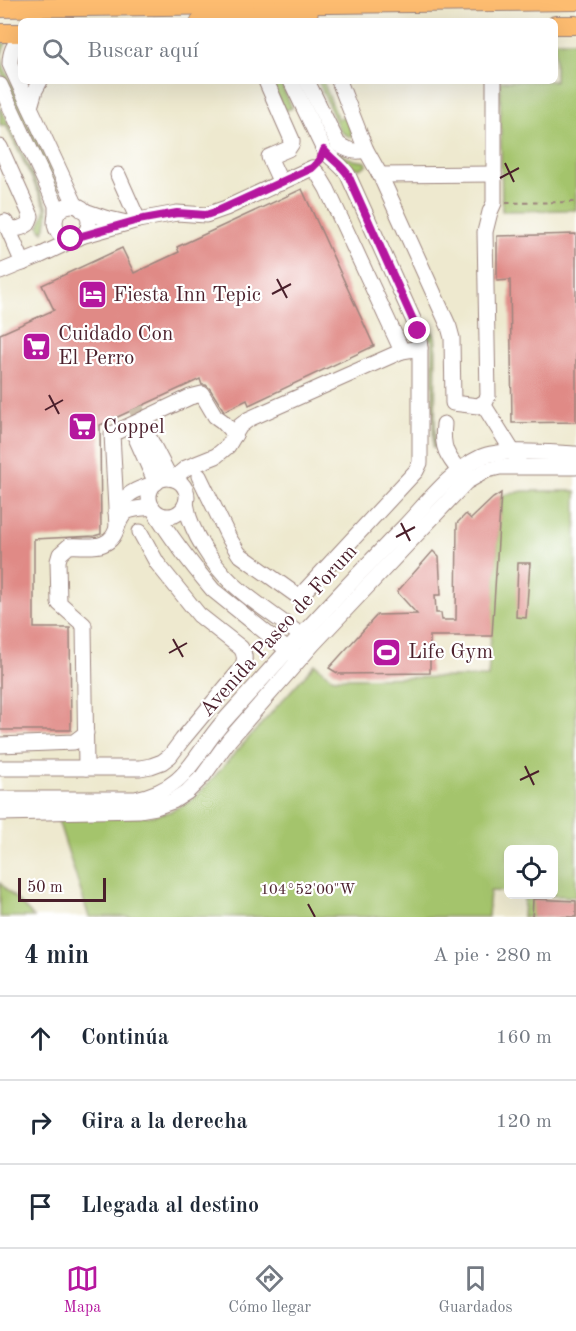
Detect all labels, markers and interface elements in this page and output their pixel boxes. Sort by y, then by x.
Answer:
search box [18,18,558,84]
icon: search [39,35,72,68]
text: Buscar aquí [87,40,199,62]
route start [57,225,83,251]
hotel icon: Fiesta Inn Tepic [76,279,108,311]
place label: Fiesta Inn Tepic [113,285,261,306]
route end [404,317,430,343]
place label: Cuidado Con El Perro [58,324,173,369]
supermarket icon: Cuidado Con El Perro [21,330,53,362]
supermarket icon: Coppel [66,411,98,443]
place label: Coppel [103,417,165,438]
street label: Avenida Paseo de Forum [196,541,362,721]
sports icon: Life Gym [371,636,403,668]
place label: Life Gym [408,642,493,663]
map controls [504,845,558,899]
button: locate [504,845,558,899]
scale bar [18,875,106,902]
text: 50 m [27,880,63,896]
text: 104°52'00"W [260,883,356,898]
text: 4 min [24,943,89,969]
text: A pie · 280 m [433,946,552,966]
icon: ahead [24,1022,57,1055]
text: Continúa [81,1027,169,1049]
text: 160 m [496,1028,552,1048]
icon: right [24,1106,57,1139]
text: Gira a la derecha [81,1111,248,1133]
text: 120 m [496,1112,552,1132]
icon: arrive [24,1190,57,1223]
text: Llegada al destino [81,1195,259,1217]
tab: Mapa [64,1262,101,1318]
tab: Cómo llegar [228,1262,311,1318]
tab: Guardados [438,1262,512,1318]

